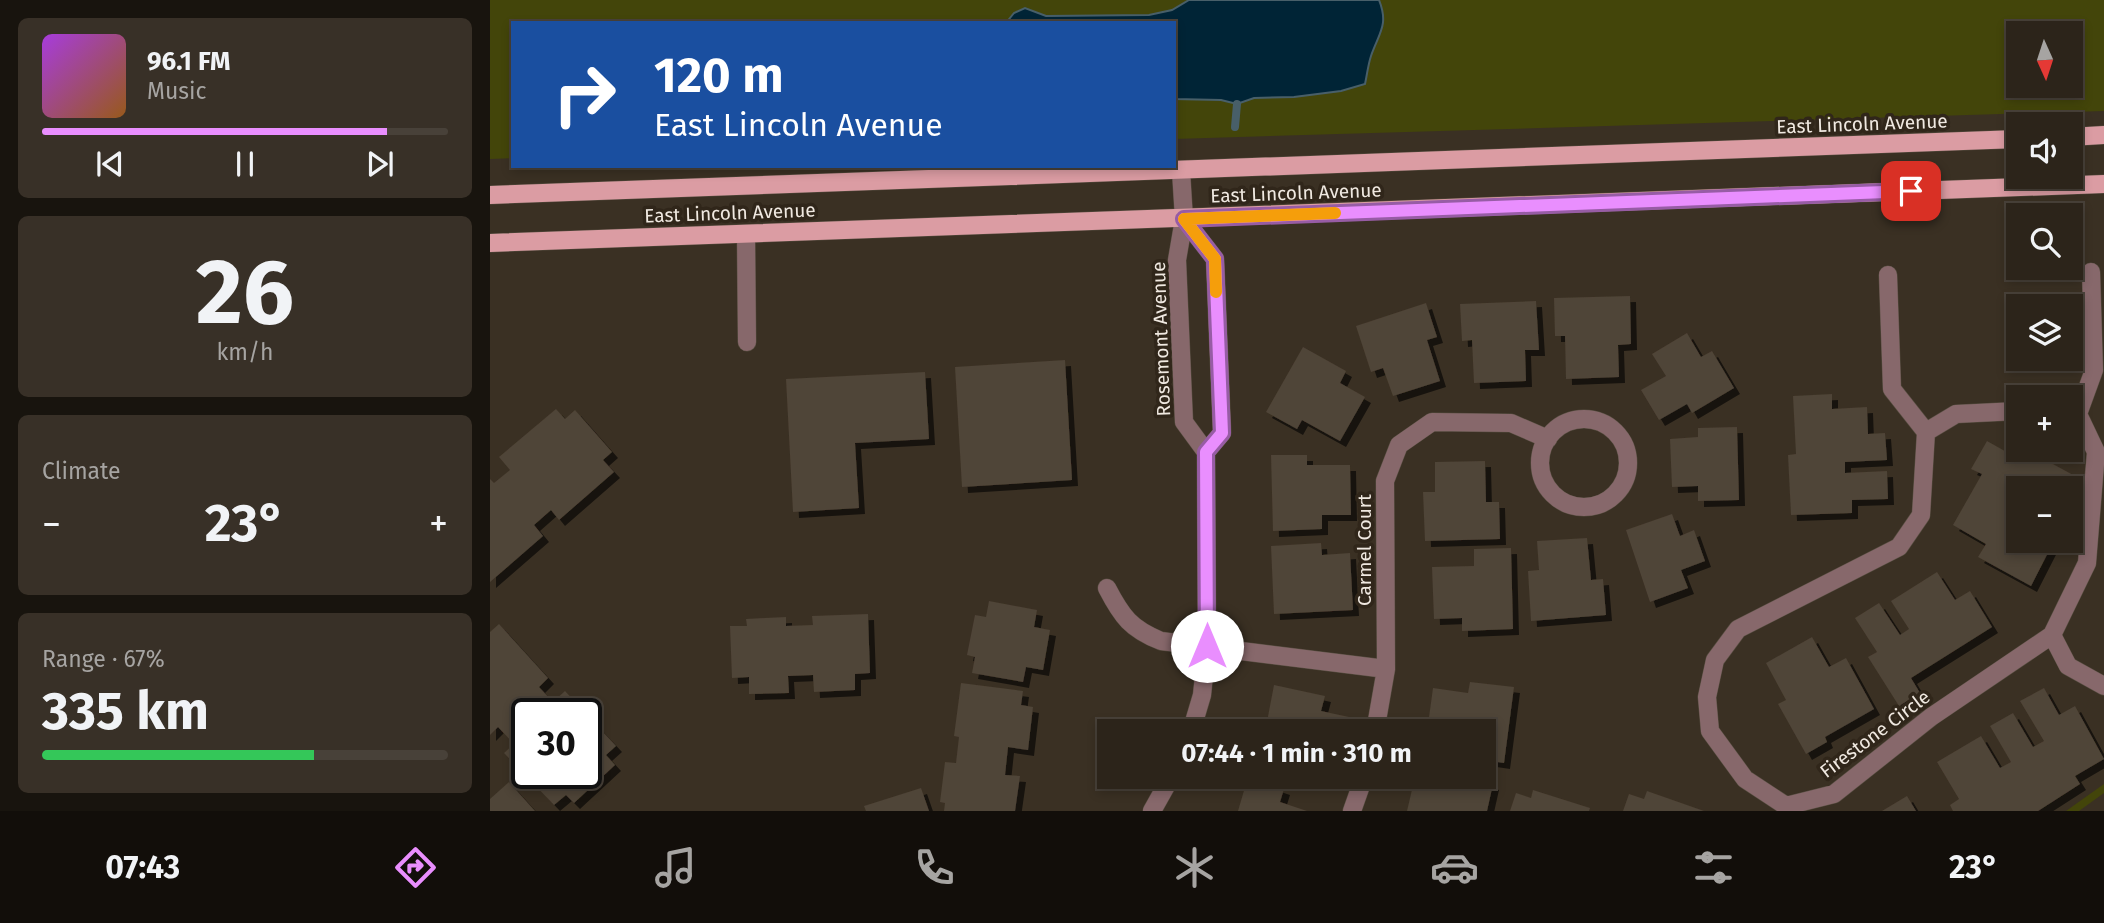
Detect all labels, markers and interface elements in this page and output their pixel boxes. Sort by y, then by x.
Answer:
north arrow [2006,21,2082,98]
map controls [2006,21,2083,553]
text: 96.1 FM [147,46,231,77]
text: 120 m [654,46,784,105]
icon: right [539,49,630,140]
text: Music [147,77,207,105]
text: East Lincoln Avenue [654,106,943,144]
street label: East Lincoln Avenue [1776,110,1948,138]
button: sound [2006,112,2083,189]
icon: previous [91,145,129,183]
icon: pause [226,145,264,183]
icon: next [361,145,399,183]
pin [1881,161,1941,221]
icon: arrive [1892,172,1930,210]
street label: East Lincoln Avenue [1210,179,1382,207]
street label: East Lincoln Avenue [644,199,816,227]
button: search [2006,203,2083,280]
text: 26 [196,238,294,347]
street label: Rosemont Avenue [1147,261,1175,417]
button: layers [2006,294,2083,371]
text: km/h [217,338,273,366]
button: + [2006,385,2083,462]
text: Climate [42,457,121,485]
button: − [2006,476,2083,553]
text: 23° [205,492,285,555]
street label: Carmel Court [1353,494,1376,606]
text: − [42,501,61,547]
text: + [429,501,448,547]
position arrow [1170,609,1244,683]
text: Range · 67% [42,645,165,673]
text: 335 km [42,680,209,743]
street label: Firestone Circle [1815,685,1935,783]
speed limit sign: 30 [511,698,602,789]
text: 07:44 · 1 min · 310 m [1181,738,1412,769]
icon: directions [391,843,440,892]
icon: music [651,843,700,892]
icon: phone [910,843,959,892]
icon: climate [1170,843,1219,892]
icon: car [1430,843,1479,892]
icon: filters [1689,843,1738,892]
text: 07:43 [105,848,180,886]
text: 23° [1949,848,1999,886]

